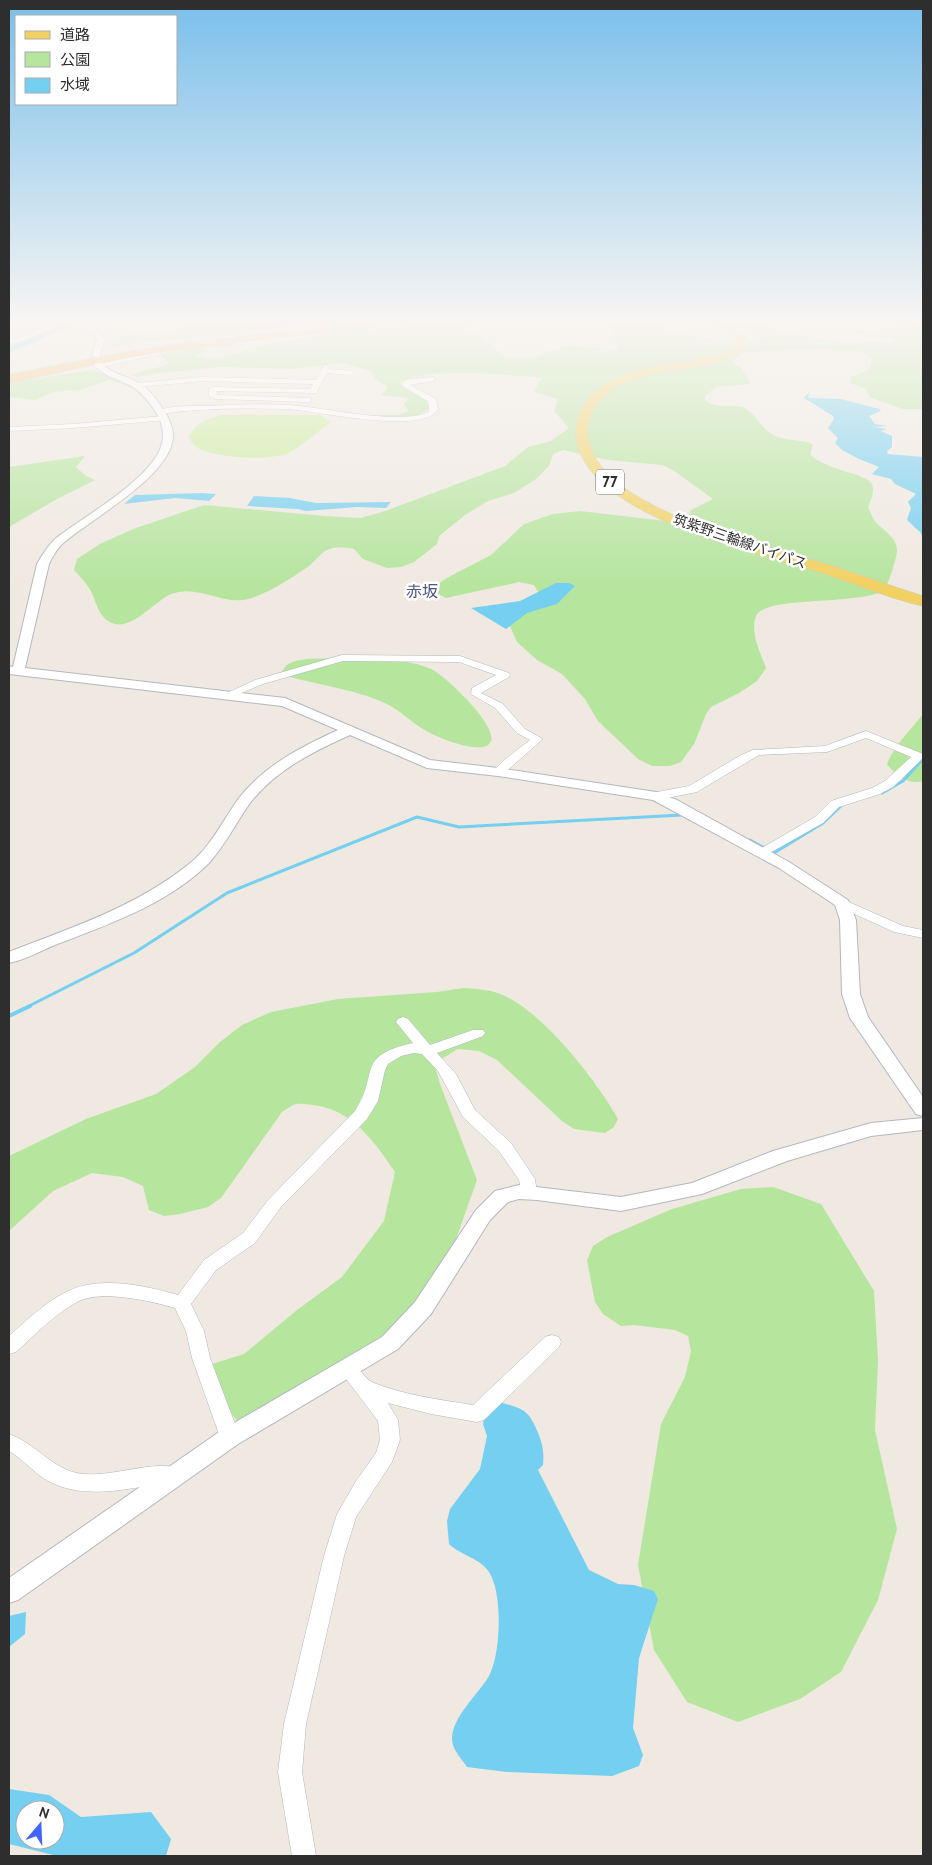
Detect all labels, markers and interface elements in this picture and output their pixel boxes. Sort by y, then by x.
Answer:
legend [15,15,178,105]
text: 道路 [60,26,90,44]
text: 公園 [60,51,90,69]
text: 水域 [60,76,90,94]
road number: 77 [596,470,624,494]
street label: 筑紫野三輪線バイパス [671,510,809,572]
district label: 赤坂 [406,582,438,601]
north arrow [15,1800,65,1850]
text: N [37,1803,52,1823]

